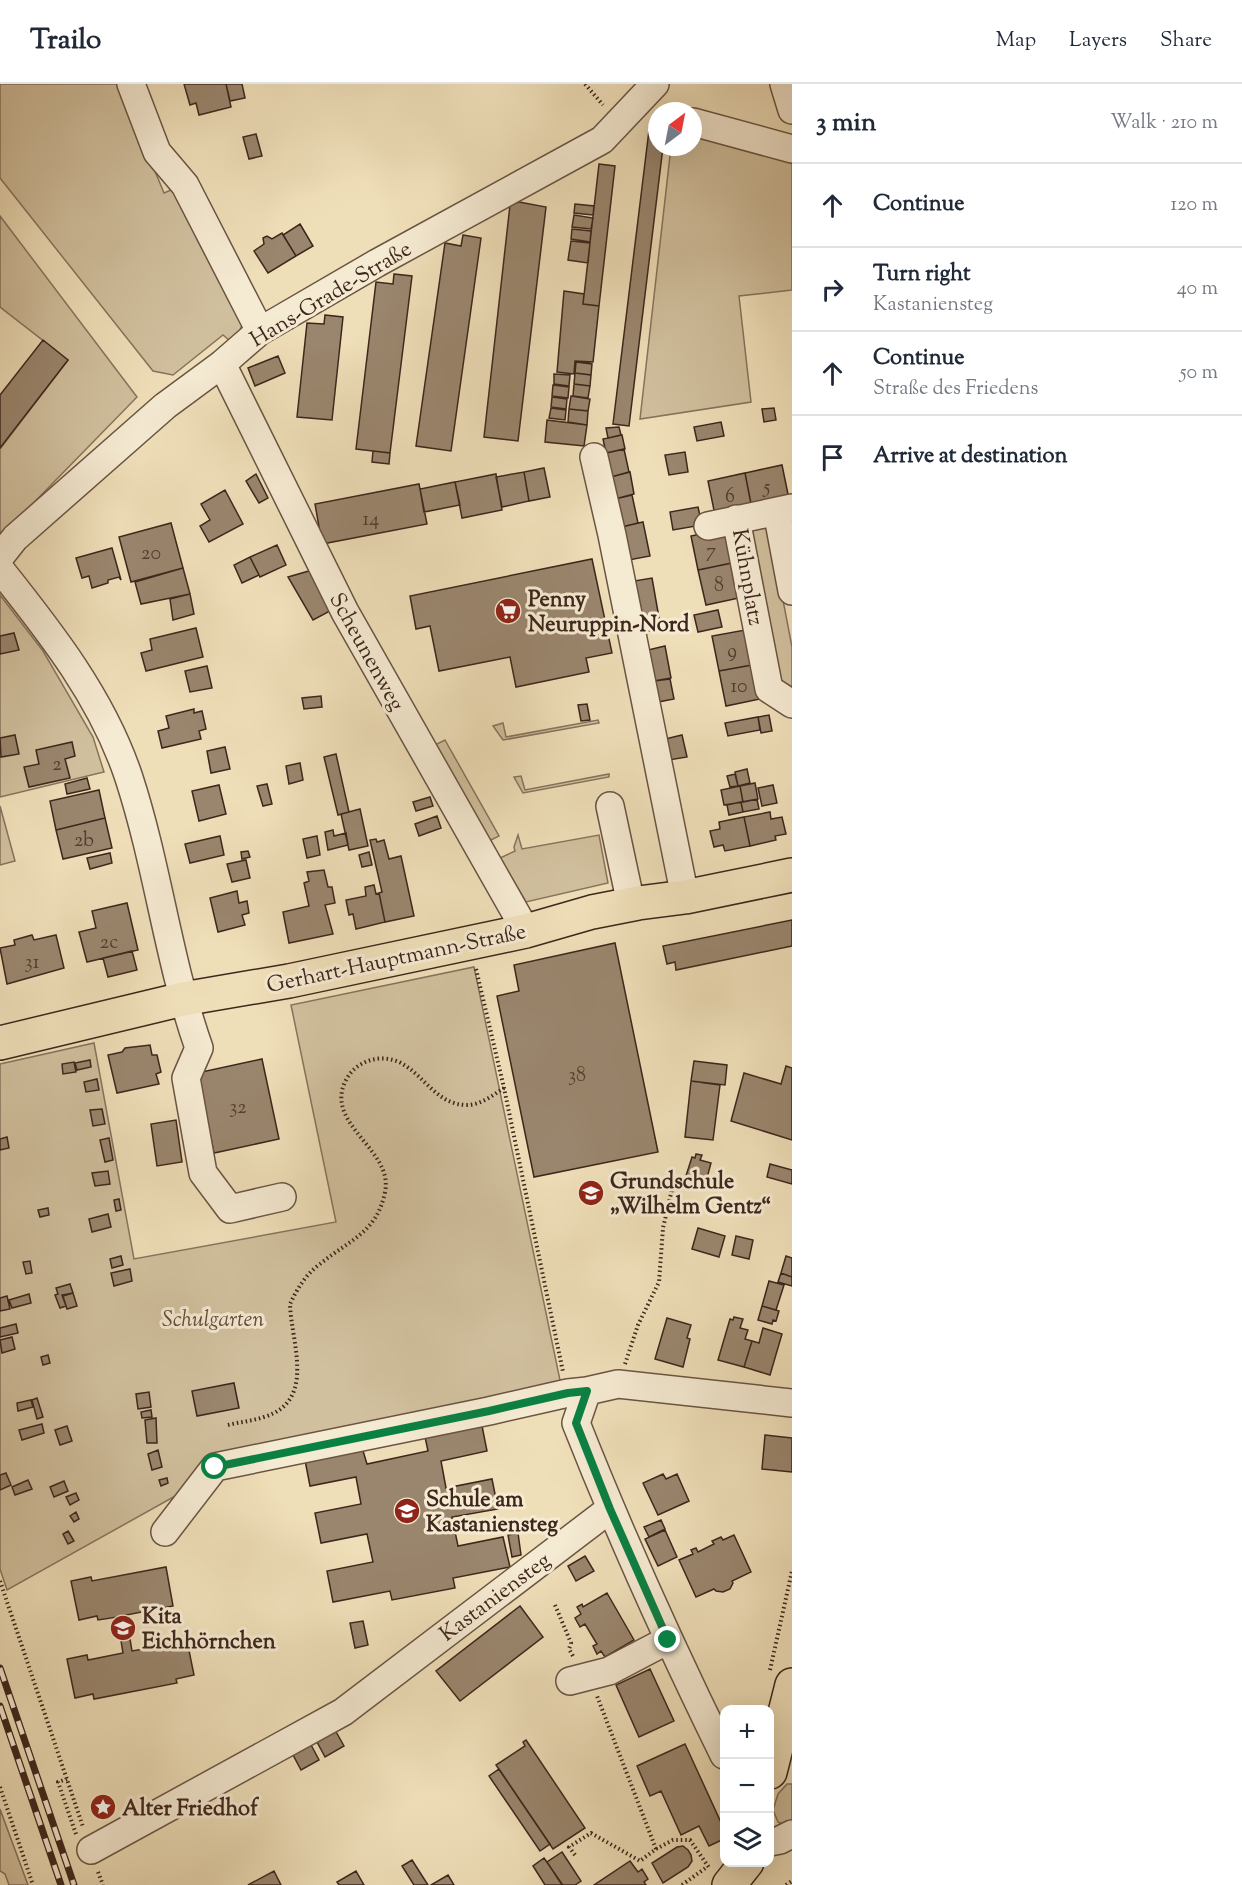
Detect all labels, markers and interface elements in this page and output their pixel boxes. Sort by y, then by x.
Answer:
text: Trailo [30,21,101,61]
text: Map [996,26,1036,56]
text: Layers [1069,26,1127,56]
text: Share [1160,26,1212,56]
north arrow [648,102,702,156]
text: 3 min [816,105,876,142]
text: Walk · 210 m [1110,109,1218,138]
icon: ahead [816,189,849,222]
text: Continue [873,189,964,221]
text: 120 m [1170,191,1218,220]
street label: Hans-Grade-Straße [245,235,418,357]
text: Turn right [873,259,970,291]
icon: right [816,273,849,306]
text: 40 m [1177,275,1218,304]
text: Kastaniensteg [873,291,993,320]
text: Continue [873,343,964,375]
icon: ahead [816,357,849,390]
text: 50 m [1180,359,1218,388]
text: Straße des Friedens [873,375,1038,404]
icon: arrive [816,441,849,474]
text: Arrive at destination [873,441,1068,473]
house number: 5 [763,474,771,503]
house number: 6 [725,483,735,512]
house number: 14 [363,506,379,535]
street label: Kühnplatz [722,527,770,628]
house number: 7 [706,538,716,567]
house number: 20 [141,540,161,569]
house number: 8 [714,572,724,601]
place label: Penny Neuruppin-Nord [528,585,690,642]
street label: Scheunenweg [320,588,411,718]
supermarket icon: Penny Neuruppin-Nord [493,596,523,626]
house number: 9 [727,638,737,667]
house number: 10 [730,673,748,702]
house number: 2 [52,751,62,780]
house number: 2b [74,827,94,856]
street label: Gerhart-Hauptmann-Straße [264,917,529,1003]
house number: 2c [100,929,118,958]
house number: 31 [25,949,40,978]
house number: 38 [568,1062,586,1091]
house number: 32 [229,1094,247,1123]
place label: Grundschule „Wilhelm Gentz“ [610,1167,771,1224]
school or university icon: Grundschule „Wilhelm Gentz“ [576,1178,606,1208]
park label: Schulgarten [162,1305,264,1337]
route start [201,1453,227,1479]
place label: Schule am Kastaniensteg [426,1485,558,1542]
school or university icon: Schule am Kastaniensteg [392,1496,422,1526]
street label: Kastaniensteg [433,1546,558,1651]
place label: Kita Eichhörnchen [142,1602,276,1659]
school or university icon: Kita Eichhörnchen [108,1613,138,1643]
route end [654,1626,680,1652]
map controls [720,1705,774,1867]
button: + [720,1705,774,1759]
button: − [720,1759,774,1813]
place icon: Alter Friedhof [88,1792,118,1822]
place label: Alter Friedhof [122,1794,259,1826]
button: layers [720,1813,774,1867]

